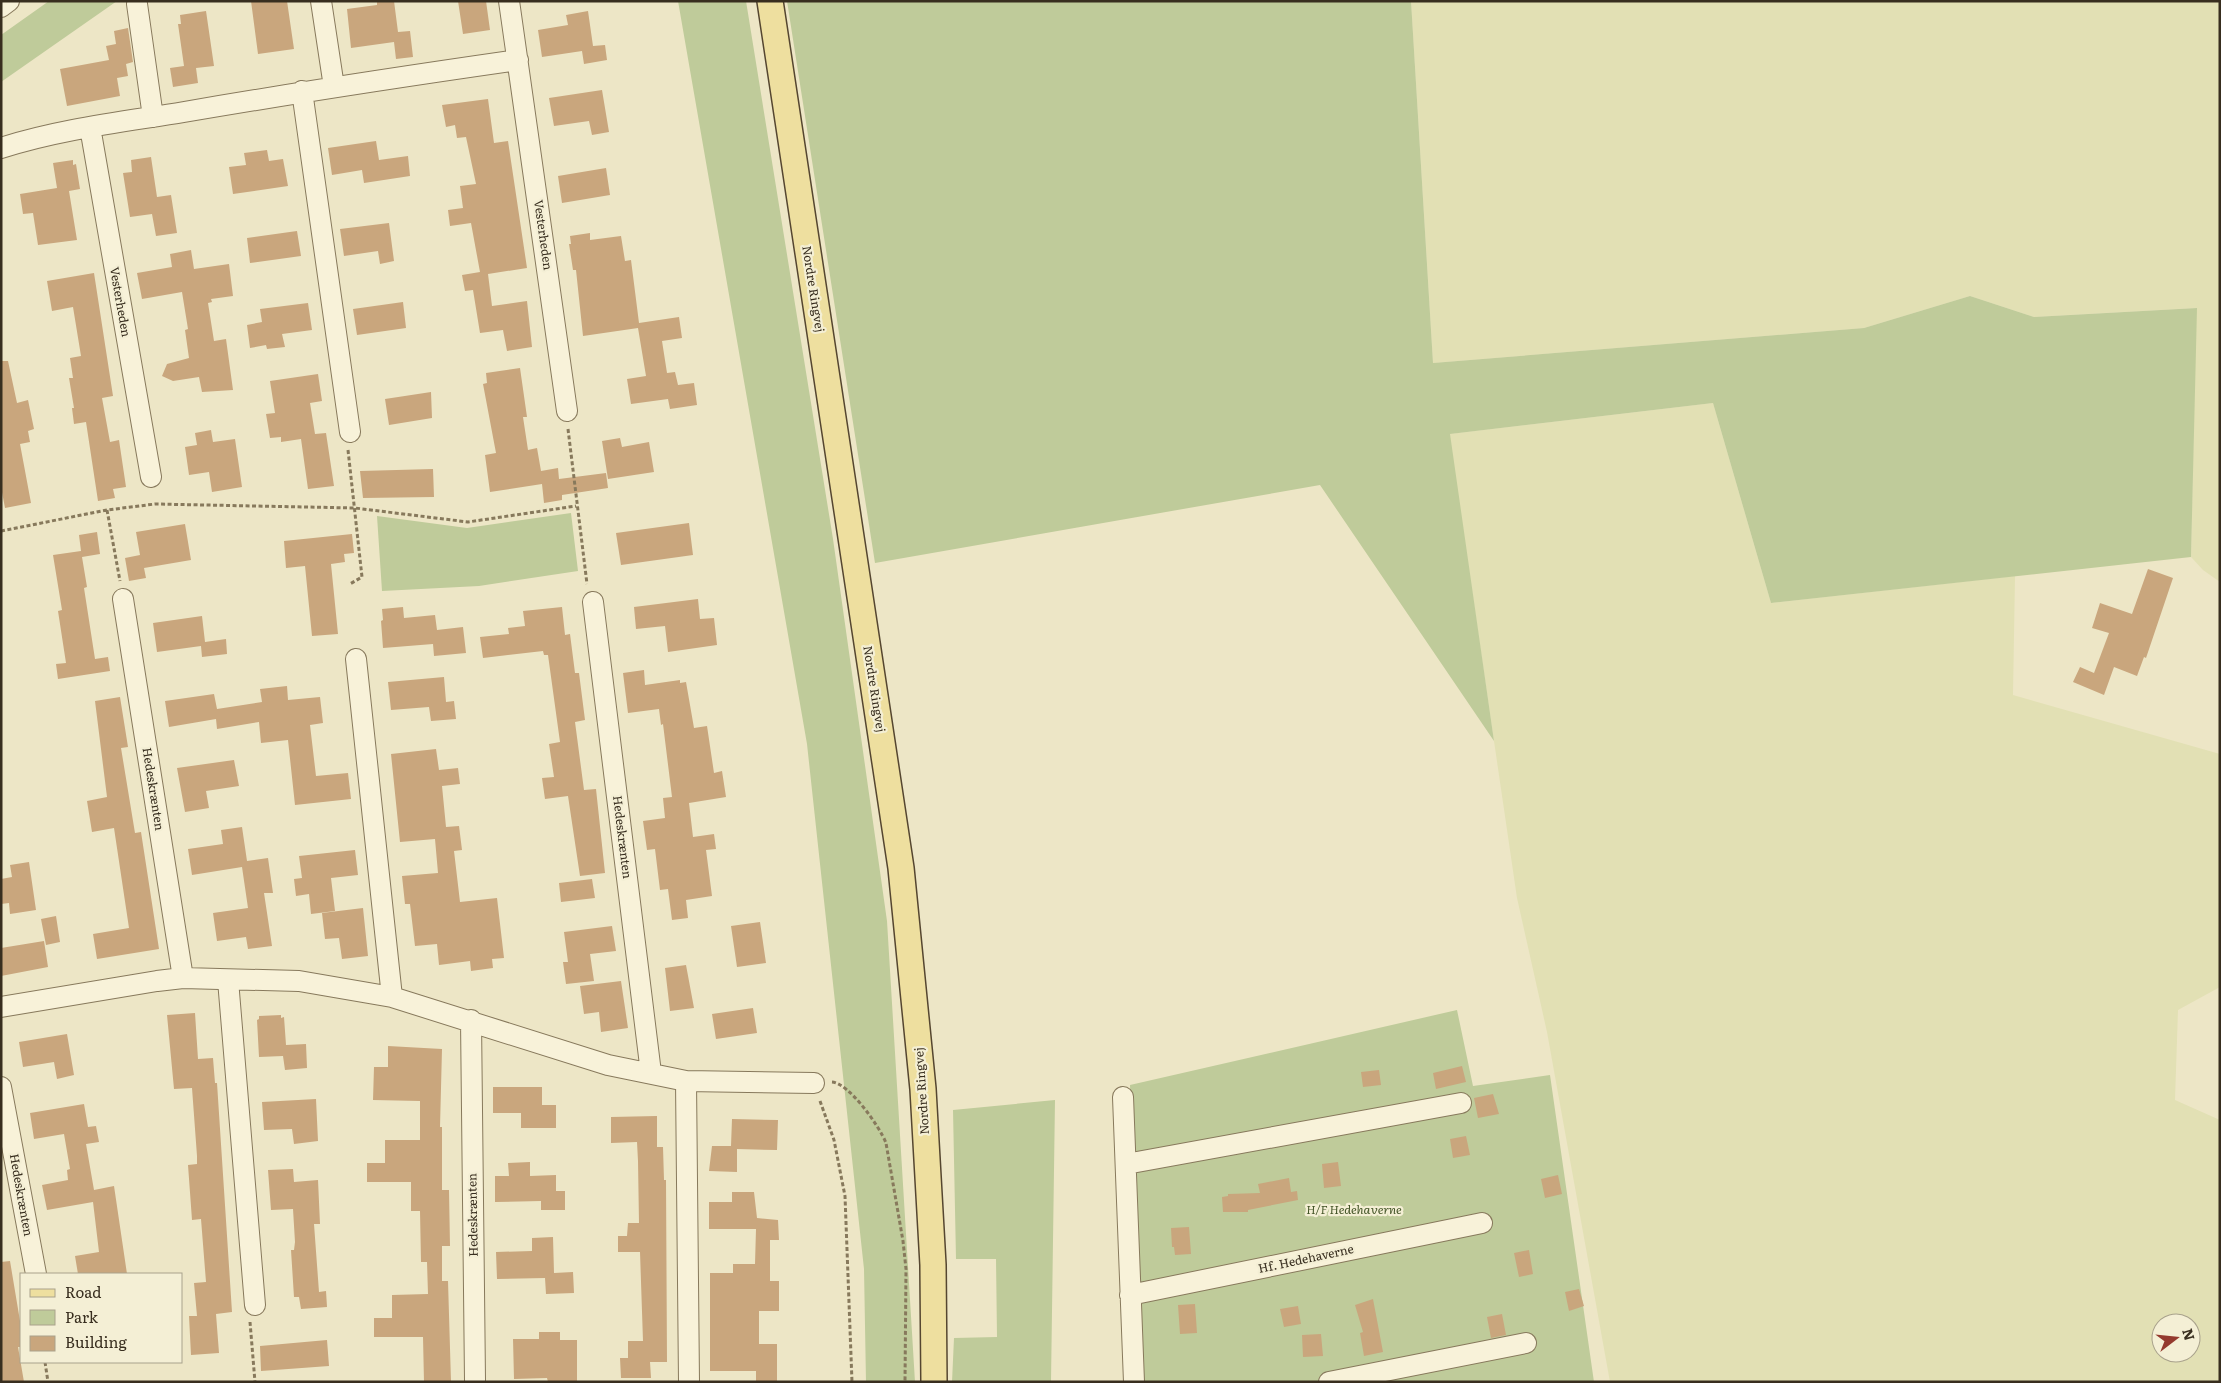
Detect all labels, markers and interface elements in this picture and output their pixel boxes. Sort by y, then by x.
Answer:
street label: Vesterheden [530,199,558,271]
street label: Nordre Ringvej [798,244,830,333]
street label: Vesterheden [106,265,136,338]
street label: Nordre Ringvej [859,644,891,733]
street label: Hedeskrænten [139,746,169,832]
street label: Hedeskrænten [609,794,637,880]
street label: Nordre Ringvej [909,1047,933,1135]
street label: Hedeskrænten [6,1152,38,1238]
street label: Hedeskrænten [462,1173,482,1257]
park label: H/F Hedehaverne [1306,1200,1402,1218]
street label: Hf. Hedehaverne [1256,1239,1355,1277]
legend [20,1273,182,1363]
text: Road [65,1280,101,1303]
text: Park [65,1305,99,1328]
north arrow [2151,1313,2201,1363]
text: N [2178,1326,2201,1343]
text: Building [65,1330,127,1353]

